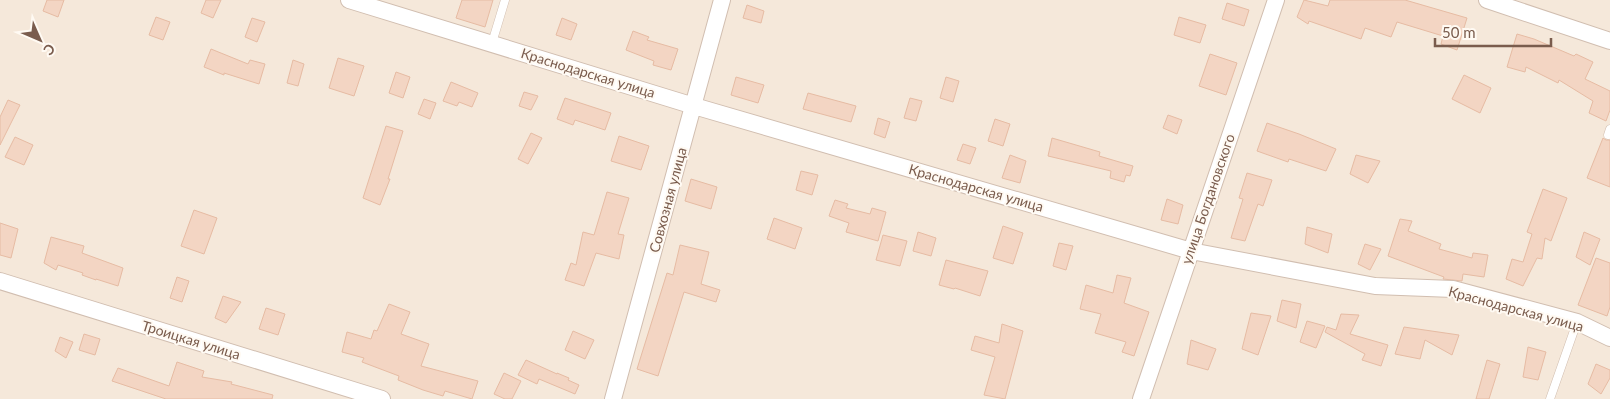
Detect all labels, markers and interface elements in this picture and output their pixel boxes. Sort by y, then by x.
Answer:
north arrow [15,15,65,65]
scale bar [1435,15,1551,47]
text: 50 m [1442,23,1476,41]
text: С [40,40,59,59]
street label: Краснодарская улица [519,44,657,101]
street label: улица Богдановского [1177,131,1238,266]
street label: Совхозная улица [645,145,690,254]
street label: Краснодарская улица [907,160,1046,215]
street label: Краснодарская улица [1447,282,1586,335]
street label: Троицкая улица [140,316,242,363]

